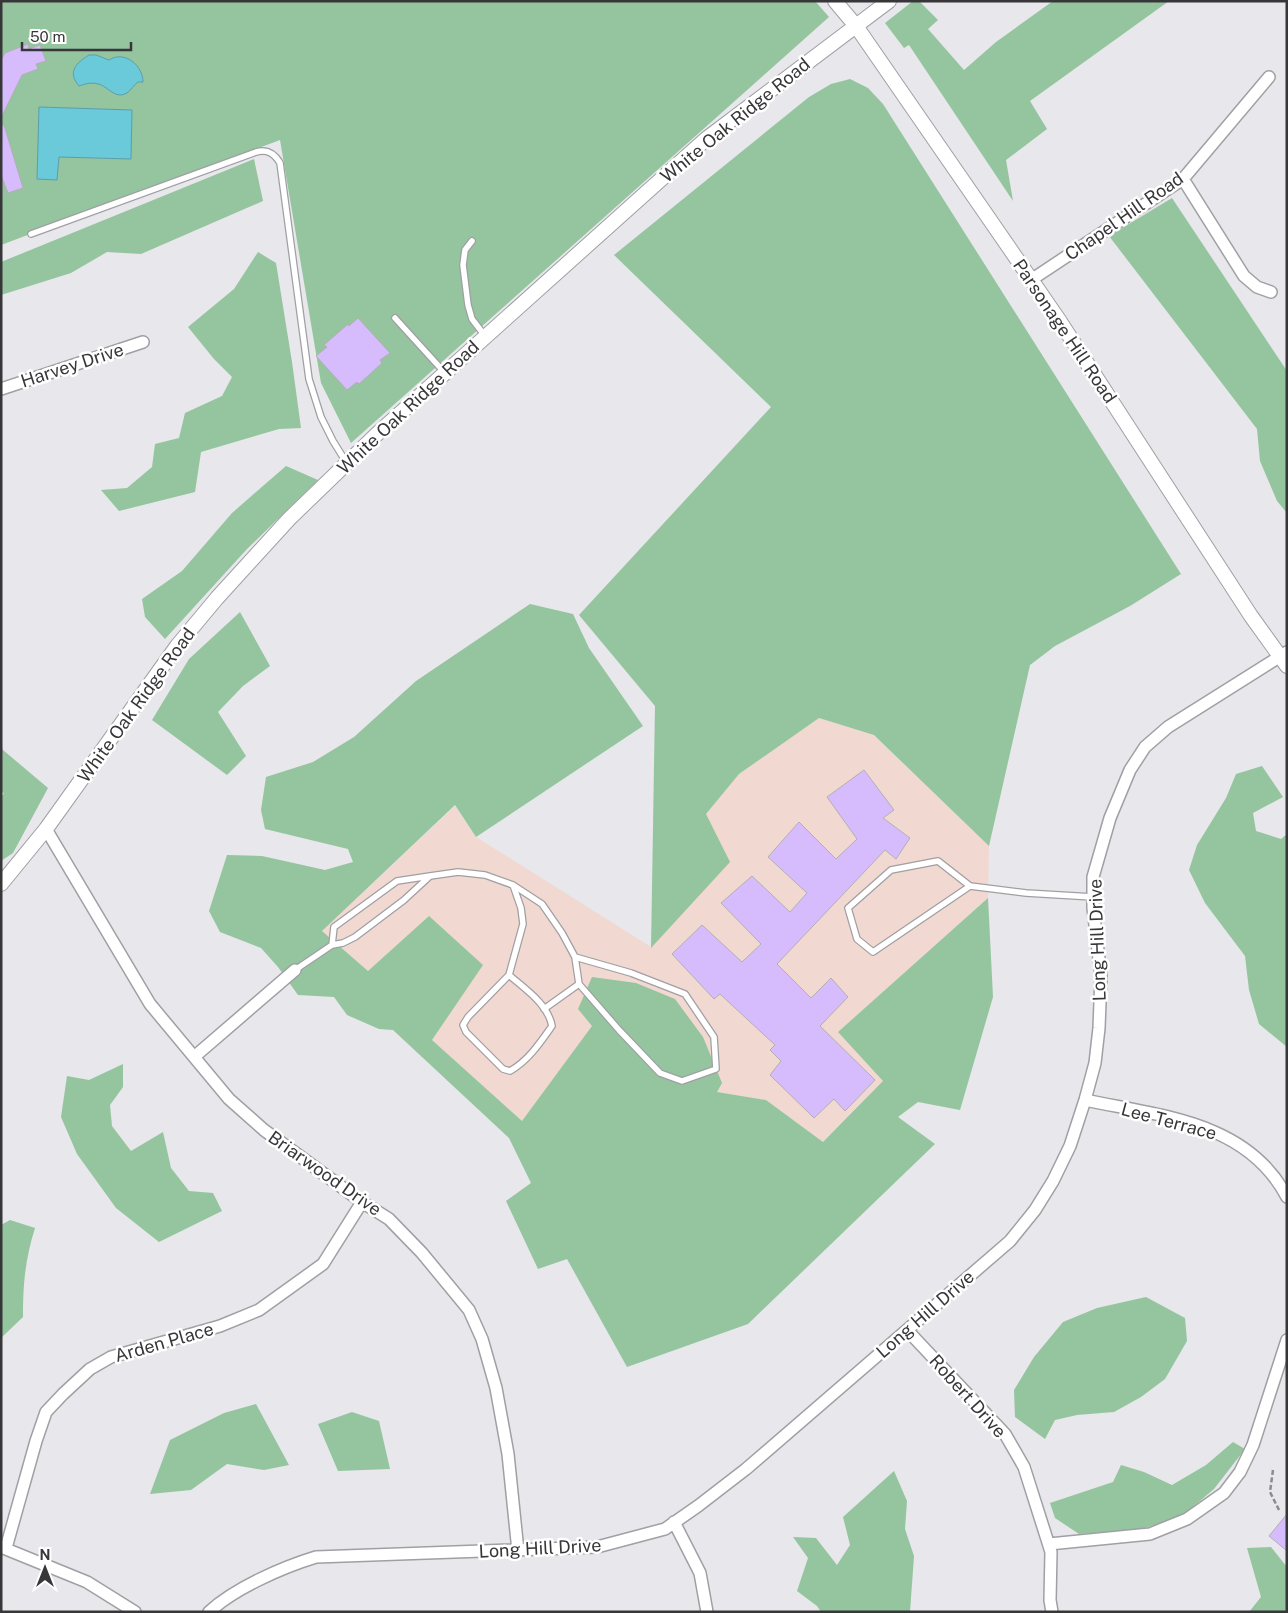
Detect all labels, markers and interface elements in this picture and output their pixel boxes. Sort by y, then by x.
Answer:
scale bar [22,20,131,52]
text: 50 m [30,28,65,45]
street label: White Oak Ridge Road [656,53,814,187]
street label: Chapel Hill Road [1061,167,1187,265]
street label: Parsonage Hill Road [1009,255,1121,407]
street label: White Oak Ridge Road [333,336,483,478]
street label: Harvey Drive [18,338,126,392]
street label: White Oak Ridge Road [73,624,199,786]
street label: Long Hill Drive [1084,878,1110,1002]
street label: Lee Terrace [1119,1098,1219,1144]
street label: Briarwood Drive [264,1126,386,1220]
street label: Long Hill Drive [872,1266,978,1362]
street label: Arden Place [112,1318,216,1366]
street label: Robert Drive [925,1350,1011,1442]
street label: Long Hill Drive [478,1534,602,1562]
north arrow [20,1543,70,1593]
text: N [40,1547,50,1563]

